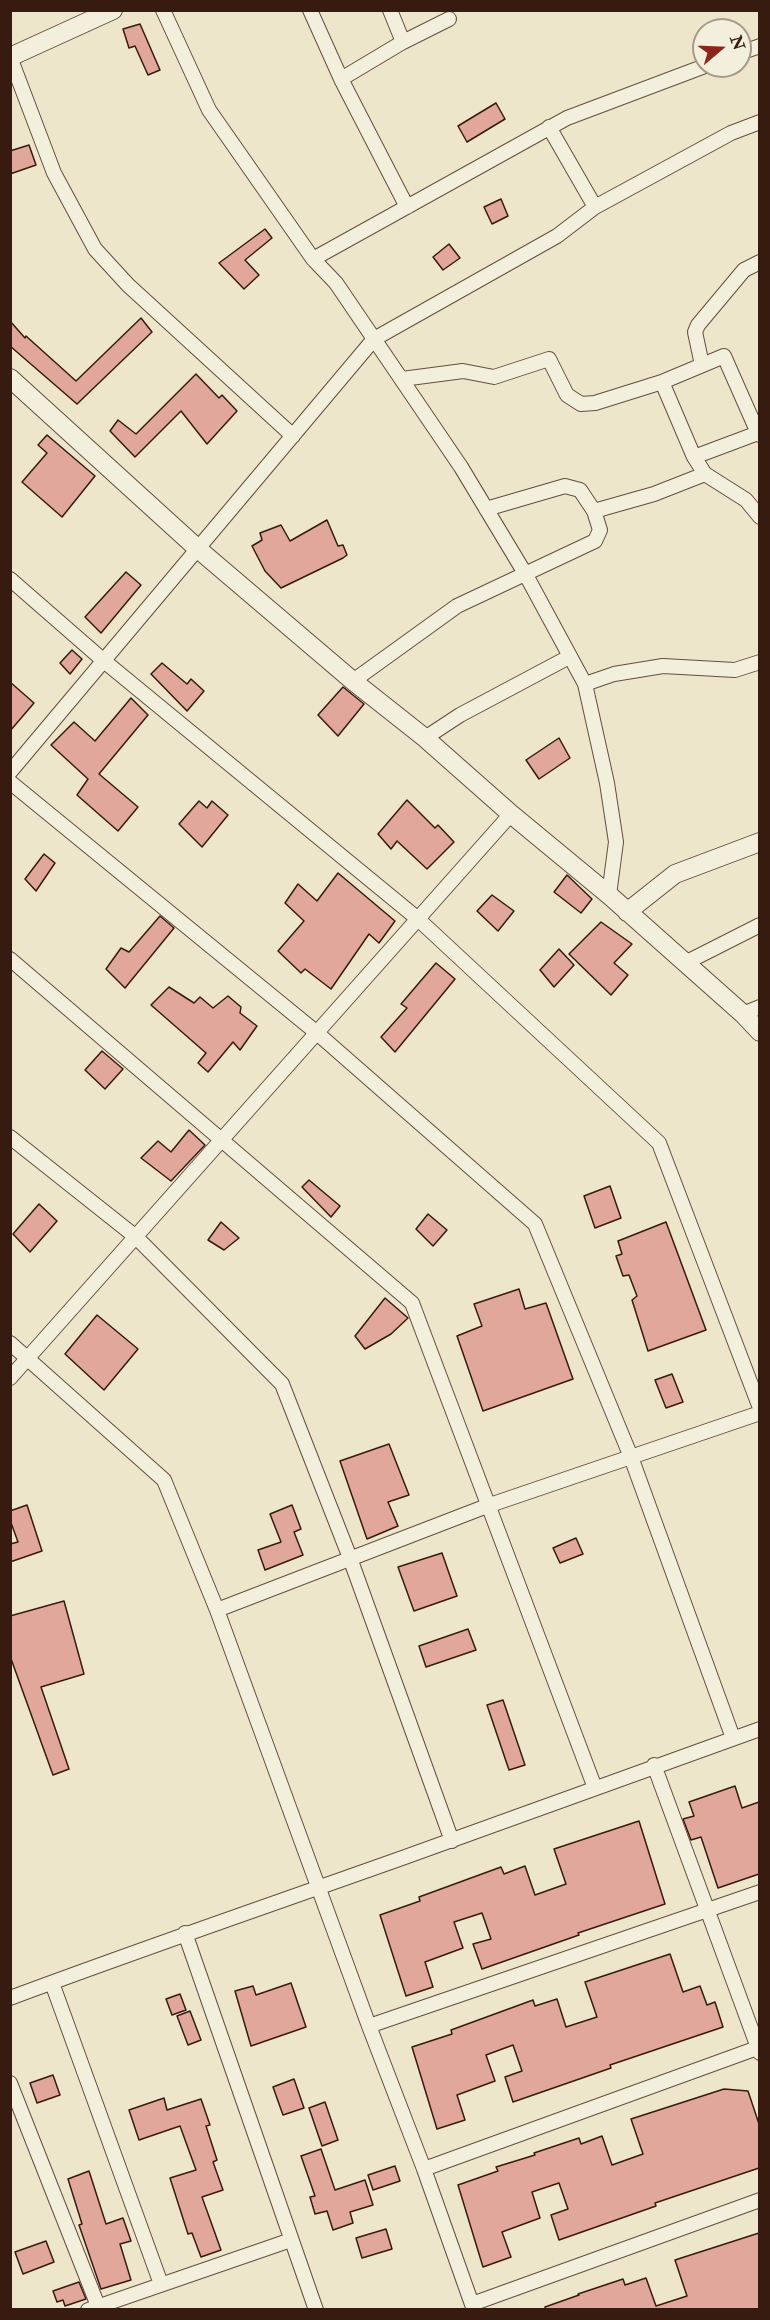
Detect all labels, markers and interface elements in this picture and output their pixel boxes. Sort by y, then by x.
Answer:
north arrow [692,18,752,78]
text: N [725,33,749,53]

